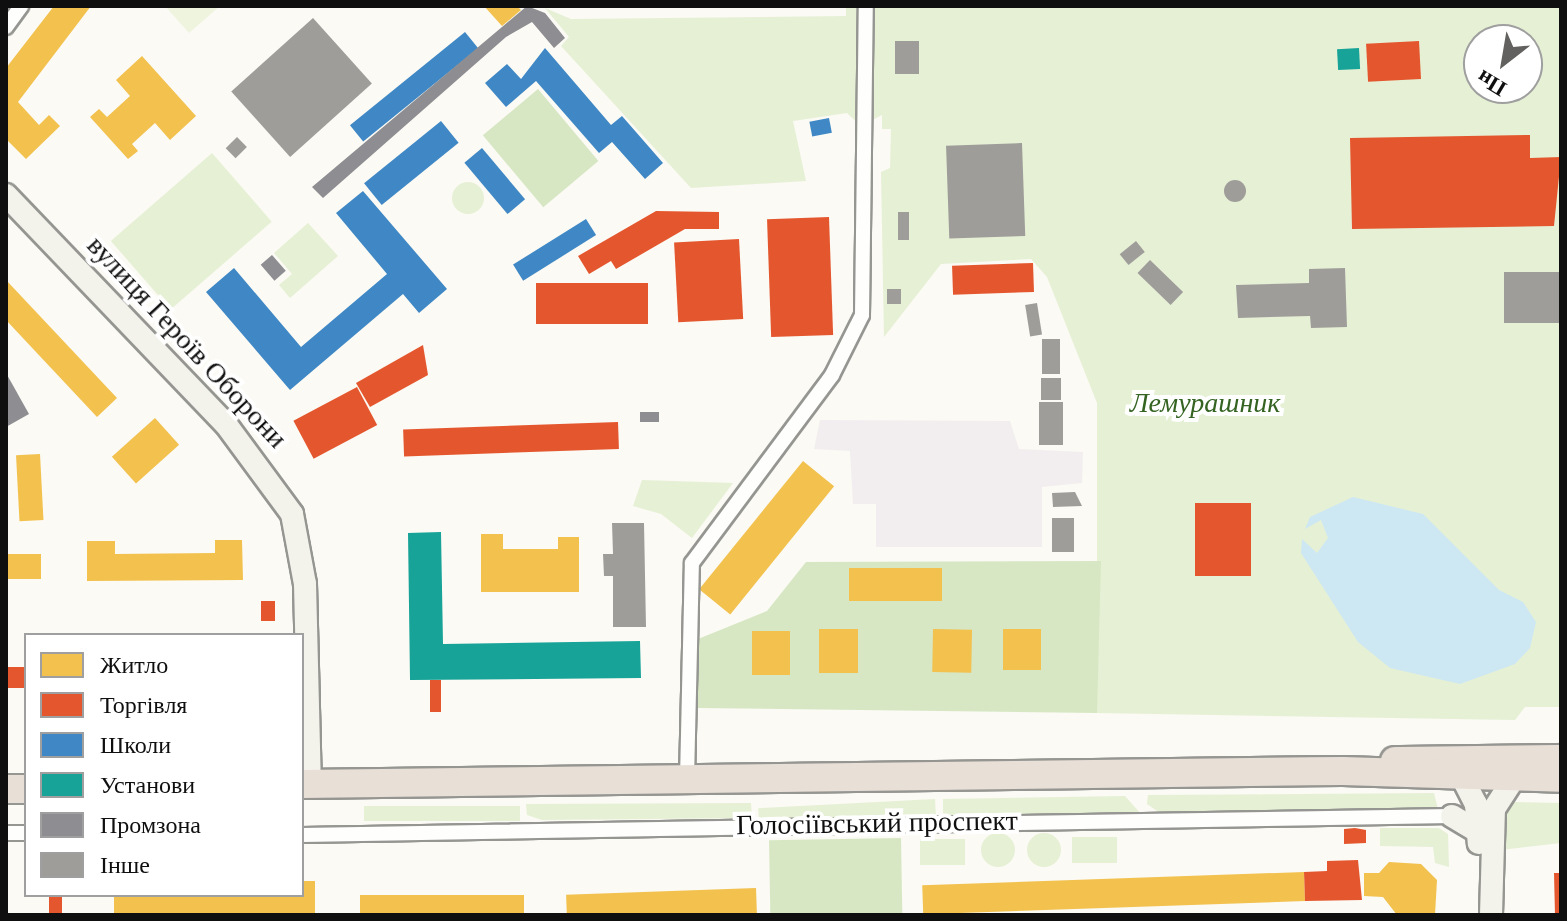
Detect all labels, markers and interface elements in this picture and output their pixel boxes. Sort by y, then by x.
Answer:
north arrow [1463,24,1543,104]
text: Пн [1472,65,1511,102]
street label: вулиця Героїв Оборони [80,229,294,455]
park label: Лемурашник [1130,386,1280,420]
legend [24,633,304,897]
text: Житло [100,652,168,678]
text: Торгівля [100,692,187,718]
text: Школи [100,732,171,758]
text: Установи [100,772,195,798]
street label: Голосіївський проспект [736,804,1018,842]
text: Промзона [100,812,201,838]
text: Інше [100,852,150,878]

